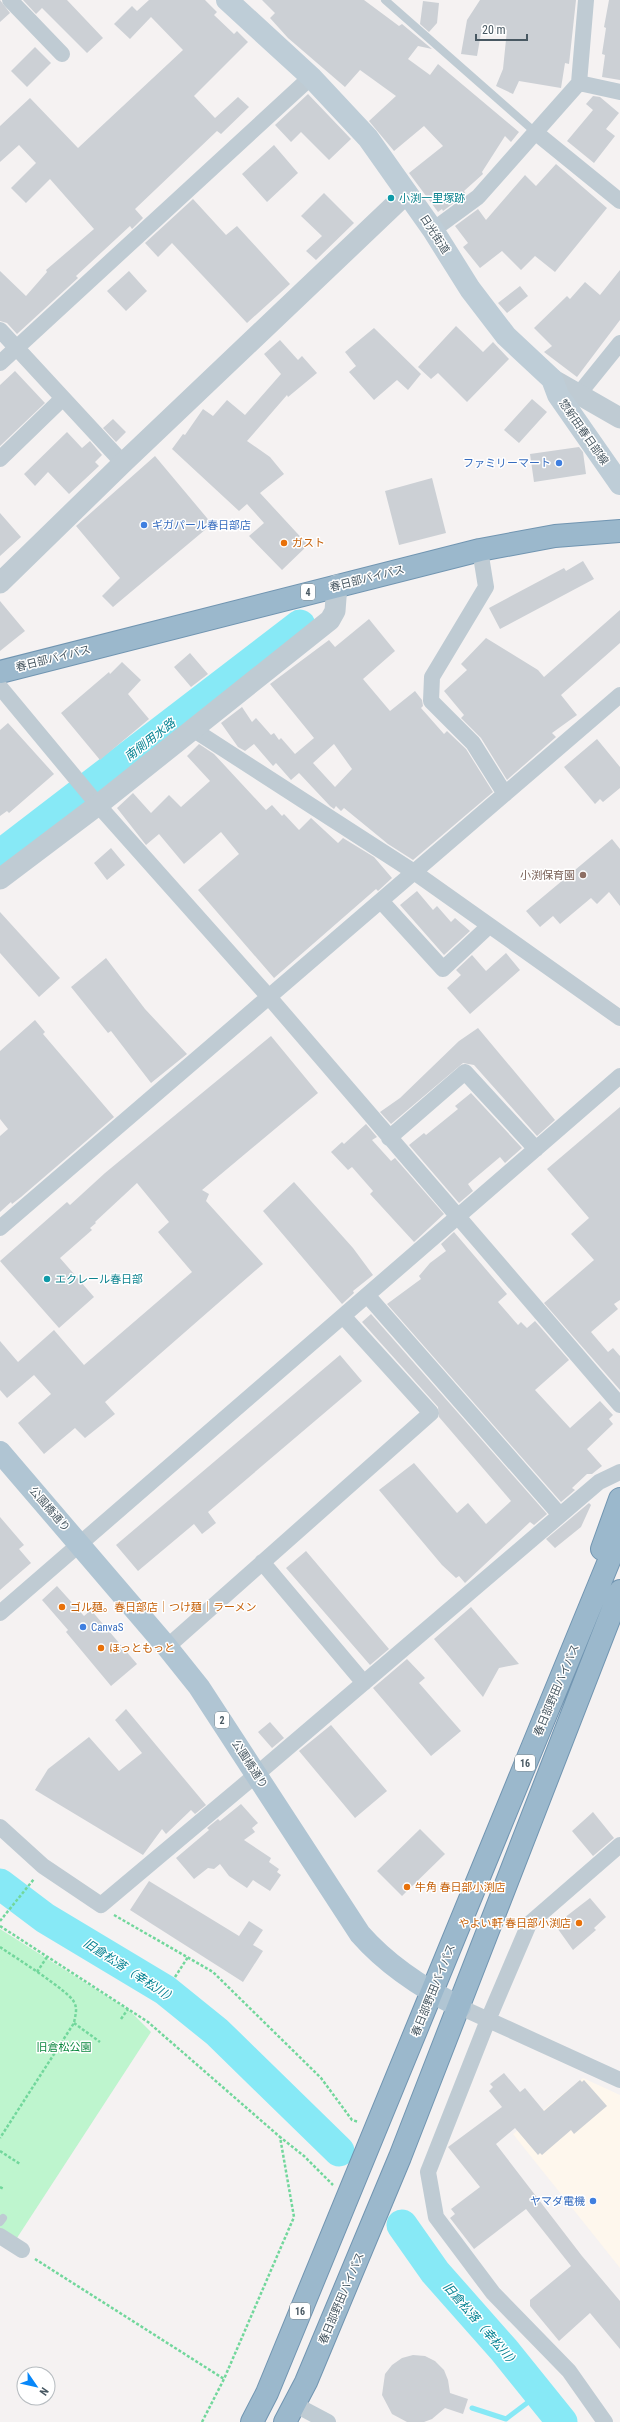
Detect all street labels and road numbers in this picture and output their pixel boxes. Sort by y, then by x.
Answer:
street label: 日光街道 [417,212,452,256]
street label: 惣新田春日部線 [556,397,611,468]
street label: 春日部バイパス [328,563,406,594]
road number: 4 [301,584,315,600]
street label: 春日部バイパス [14,643,92,674]
street label: 公園橋通り [27,1484,73,1534]
street label: 春日部野田バイパス [531,1642,582,1738]
road number: 2 [215,1712,229,1728]
street label: 公園橋通り [229,1738,270,1791]
road number: 16 [515,1755,535,1771]
street label: 春日部野田バイパス [409,1942,458,2038]
street label: 春日部野田バイパス [316,2250,367,2346]
road number: 16 [290,2303,310,2319]

